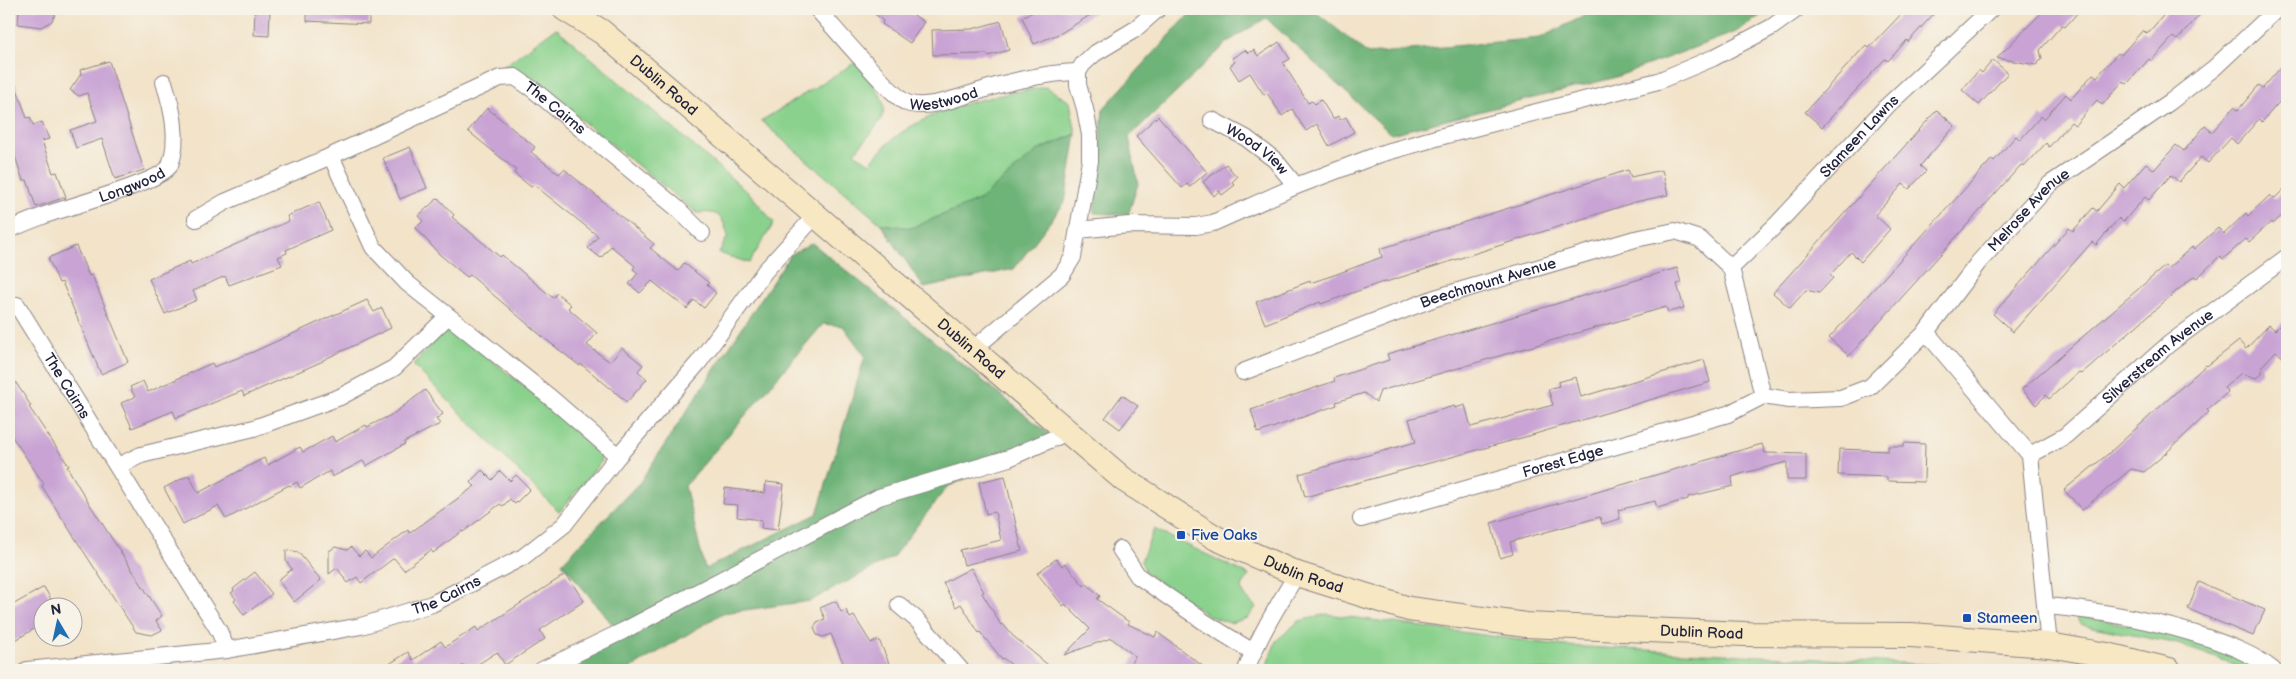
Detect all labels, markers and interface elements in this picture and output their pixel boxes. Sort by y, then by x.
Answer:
street label: Dublin Road [626,51,702,119]
street label: The Cairns [521,77,590,139]
street label: Westwood [909,83,980,115]
street label: Stameen Lawns [1816,90,1903,182]
street label: Wood View [1223,120,1292,178]
street label: Longwood [97,163,169,207]
street label: Melrose Avenue [1984,164,2073,256]
street label: Beechmount Avenue [1417,253,1558,312]
street label: Silverstream Avenue [2098,305,2217,408]
street label: Dublin Road [933,314,1009,383]
street label: The Cairns [39,349,95,423]
street label: Forest Edge [1520,441,1606,482]
place label: Five Oaks [1191,526,1258,545]
marker: Five Oaks [1175,529,1187,541]
street label: Dublin Road [1261,551,1346,597]
street label: The Cairns [410,571,484,619]
north arrow [32,596,82,646]
text: N [50,600,63,619]
place label: Stameen [1977,609,2037,628]
marker: Stameen [1961,612,1973,624]
street label: Dublin Road [1660,621,1744,643]

